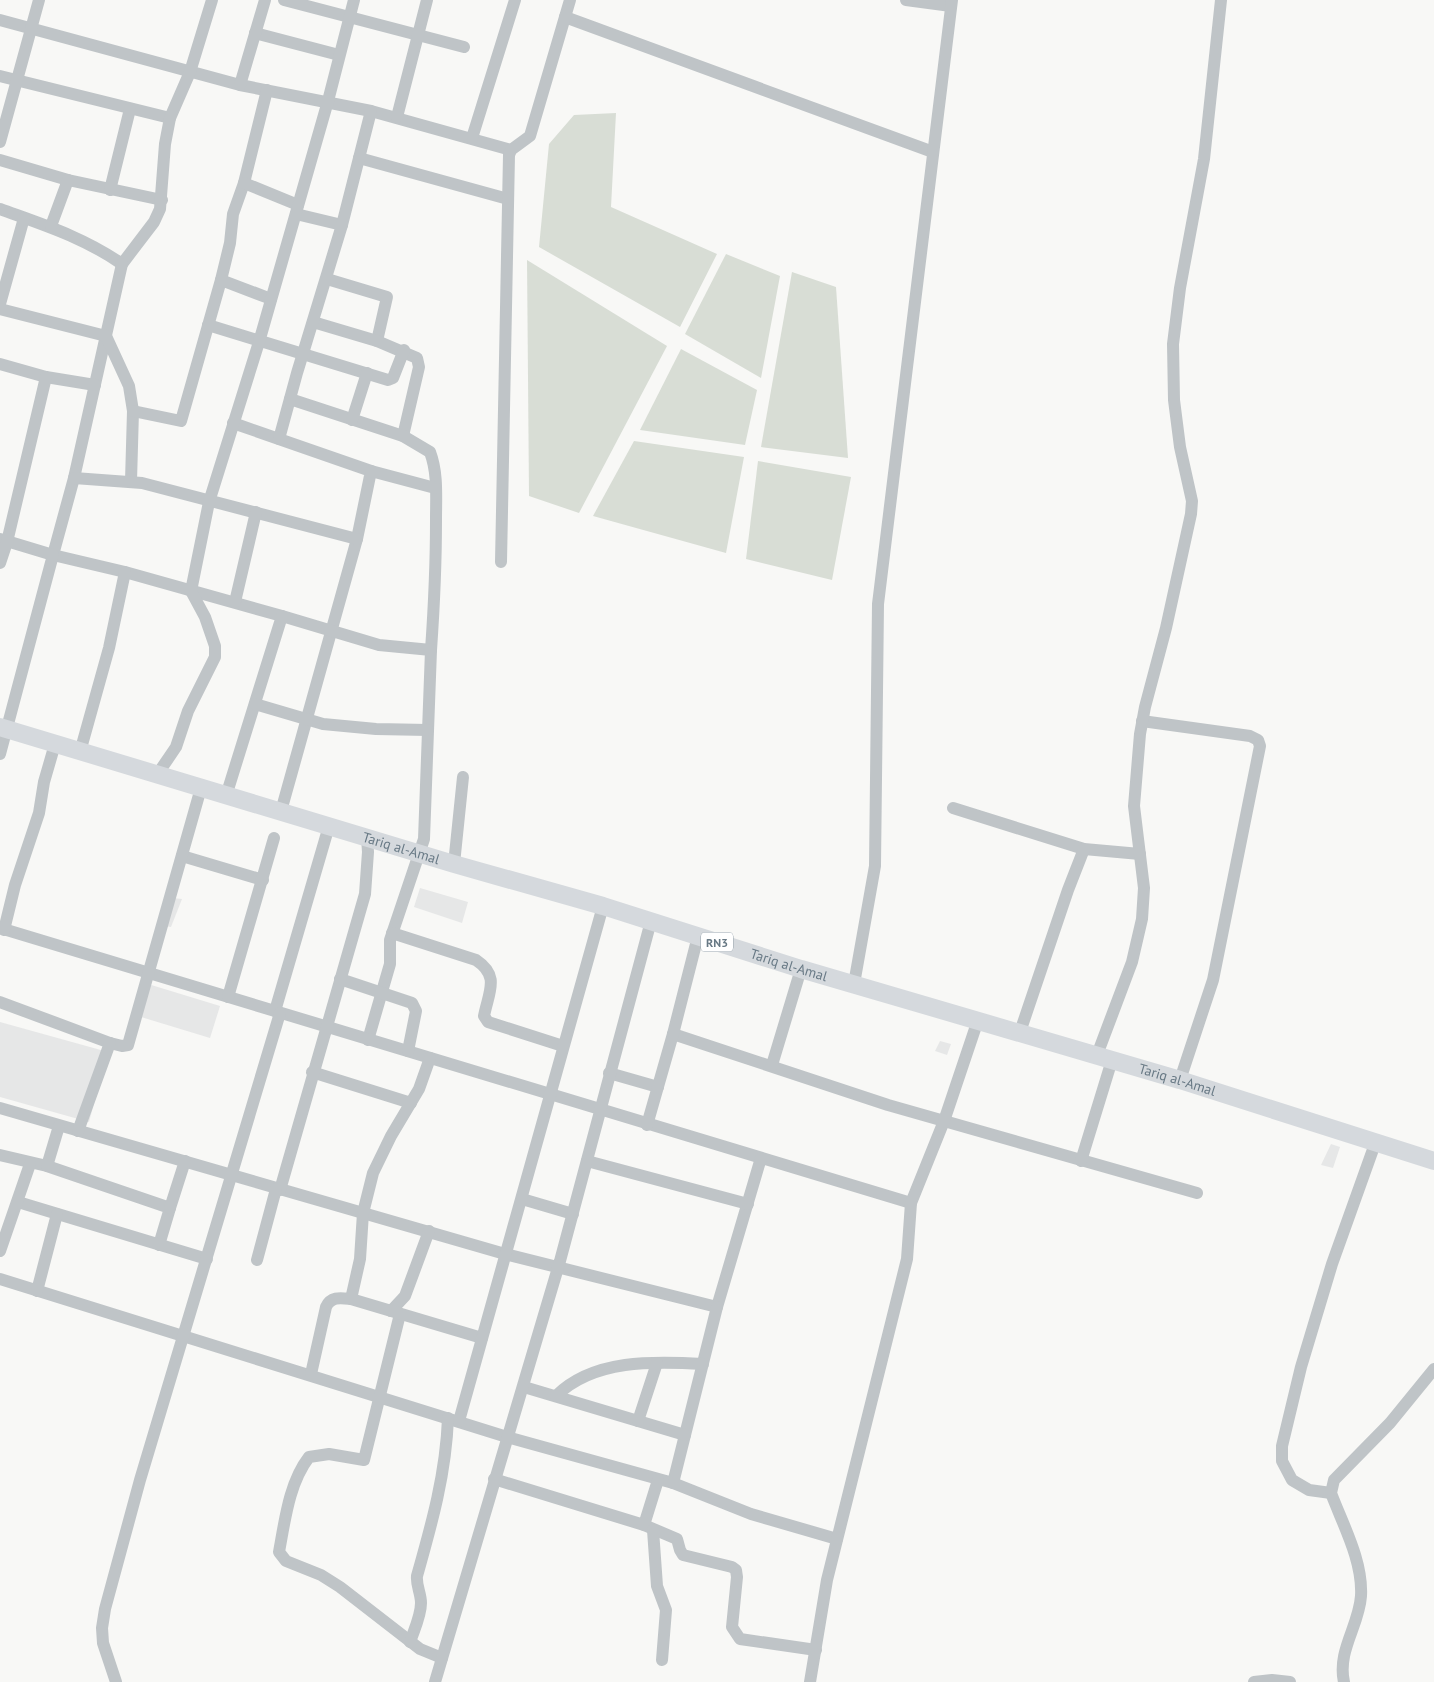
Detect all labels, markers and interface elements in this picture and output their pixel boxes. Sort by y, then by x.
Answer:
street label: Tariq al-Amal [360,828,442,868]
road number: RN3 [701,932,733,952]
street label: Tariq al-Amal [748,944,830,985]
street label: Tariq al-Amal [1137,1059,1218,1100]

